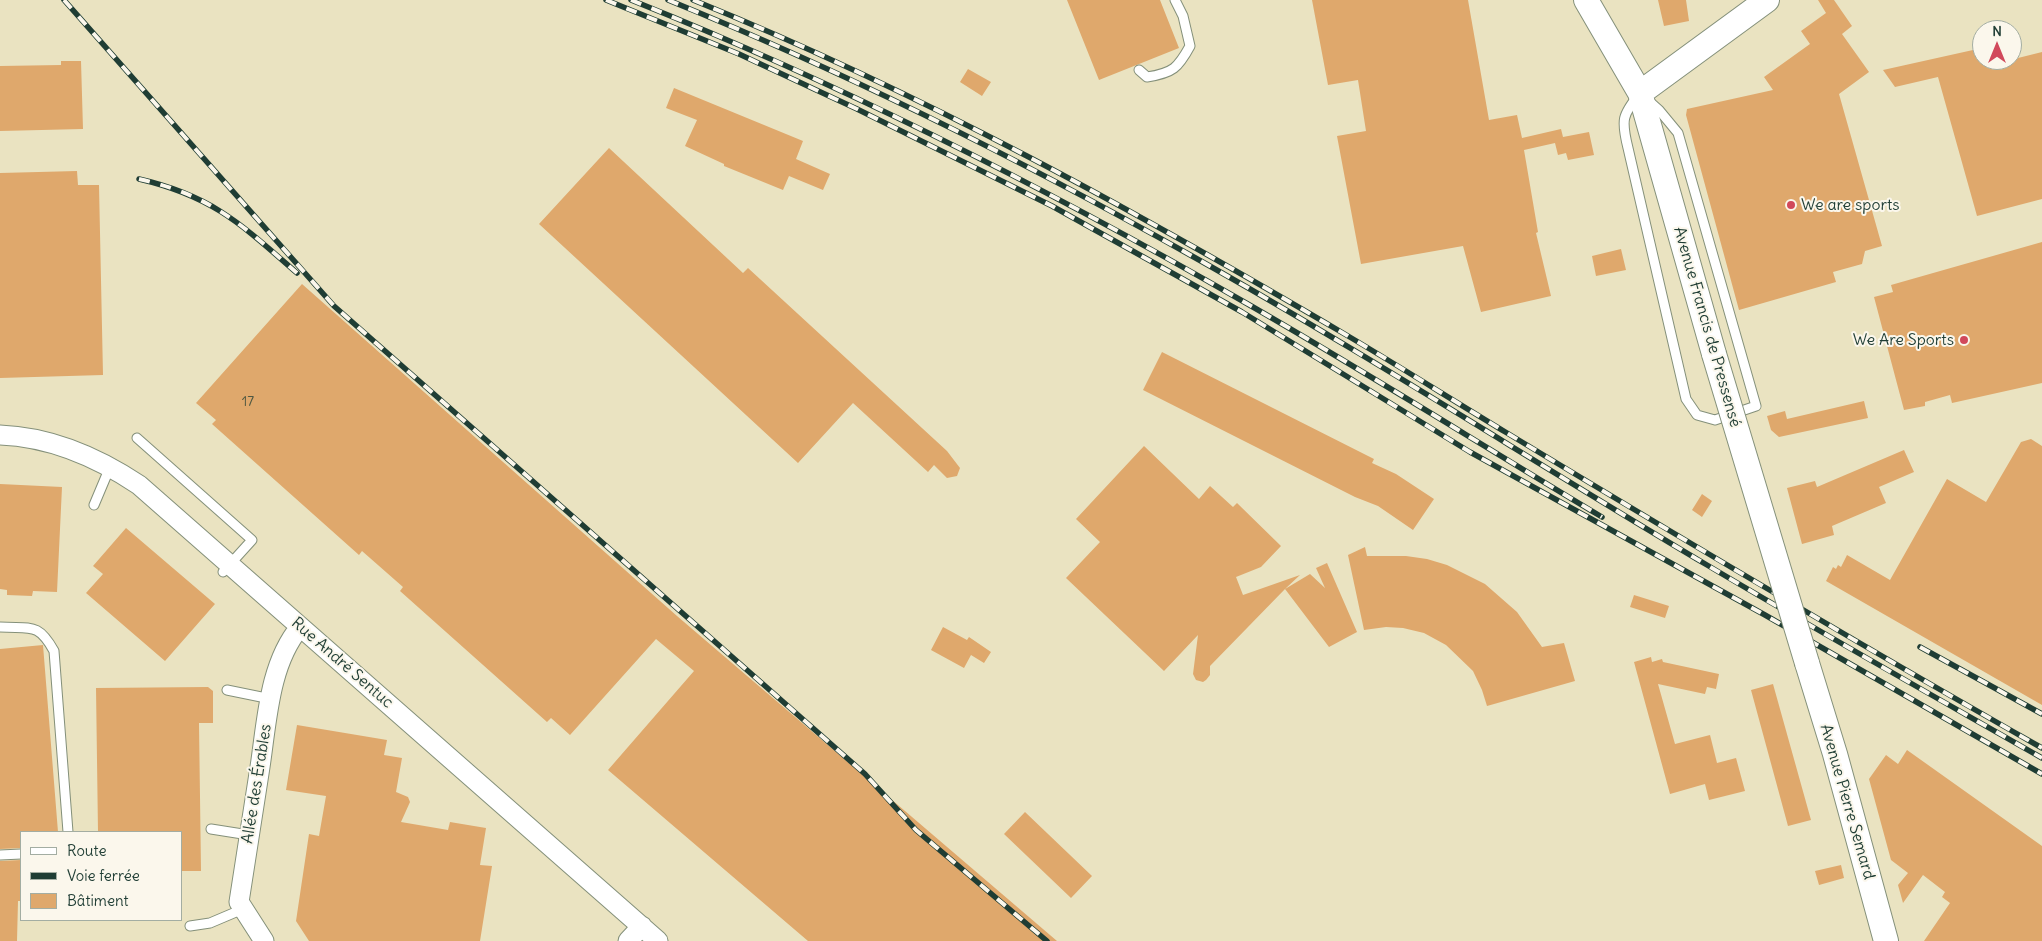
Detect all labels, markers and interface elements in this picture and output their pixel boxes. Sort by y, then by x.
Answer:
north arrow [1972,20,2022,70]
text: N [1992,22,2002,40]
place label: We are sports [1801,195,1900,215]
marker: We are sports [1785,199,1797,211]
street label: Avenue Francis de Pressensé [1669,224,1745,430]
place label: We Are Sports [1853,330,1954,350]
marker: We Are Sports [1958,334,1970,346]
house number: 17 [242,394,254,410]
street label: Rue André Sentuc [287,614,397,712]
street label: Avenue Pierre Semard [1816,722,1878,882]
street label: Allée des Érables [238,723,276,845]
legend [20,831,182,921]
text: Route [67,841,107,860]
text: Voie ferrée [67,866,140,885]
text: Bâtiment [67,891,129,910]

